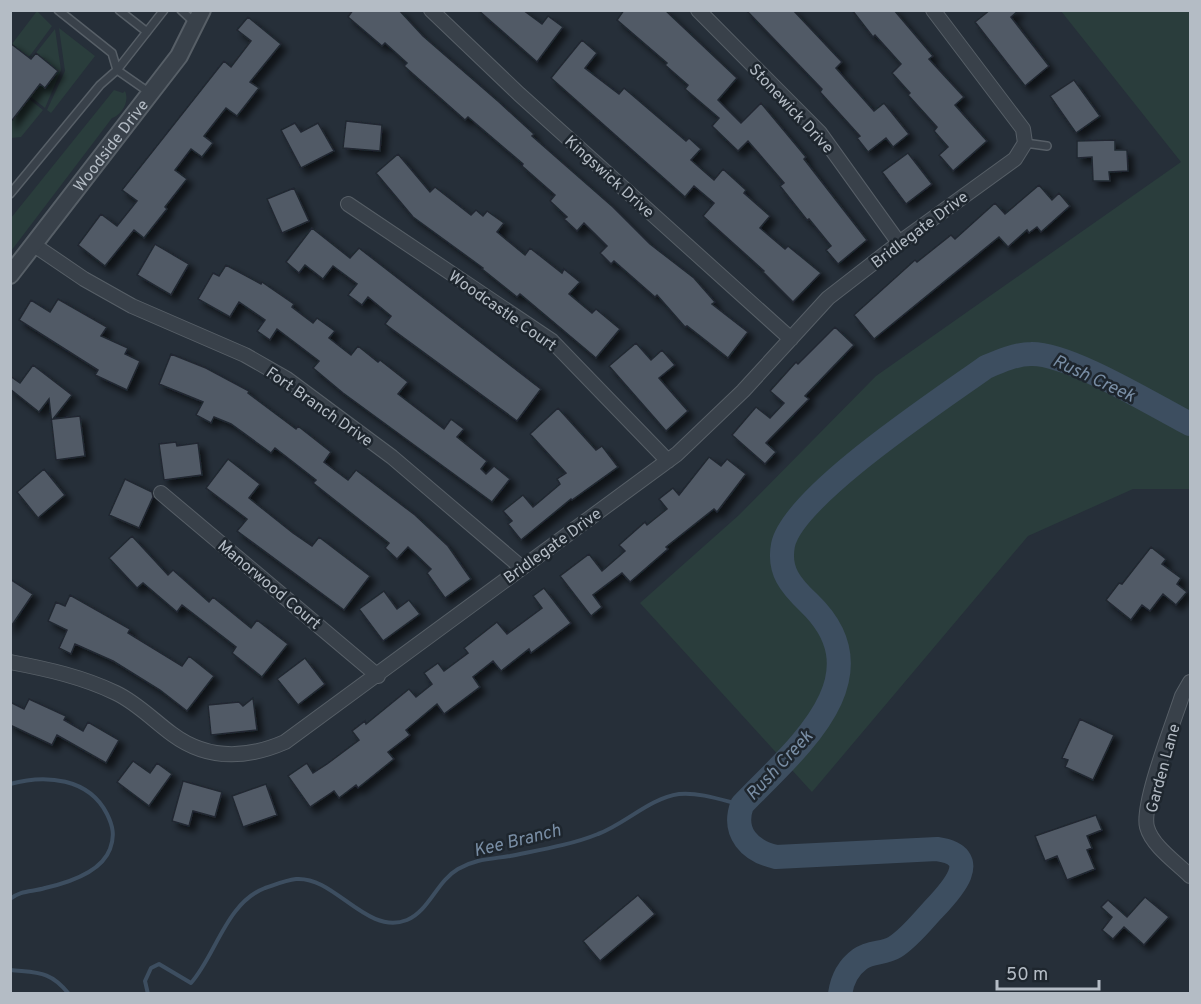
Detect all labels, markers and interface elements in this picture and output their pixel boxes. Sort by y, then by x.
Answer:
street label: Stonewick Drive [744,60,837,158]
street label: Woodside Drive [70,96,154,197]
street label: Kingswick Drive [560,132,658,223]
street label: Bridlegate Drive [868,188,973,274]
street label: Woodcastle Court [444,267,560,356]
water label: Rush Creek [1049,350,1139,409]
street label: Fort Branch Drive [262,363,376,452]
street label: Bridlegate Drive [500,504,606,589]
street label: Manorwood Court [213,536,324,635]
street label: Garden Lane [1142,722,1185,815]
water label: Rush Creek [742,725,819,806]
water label: Kee Branch [471,819,564,863]
scale bar [997,953,1099,991]
text: 50 m [1006,964,1048,987]

